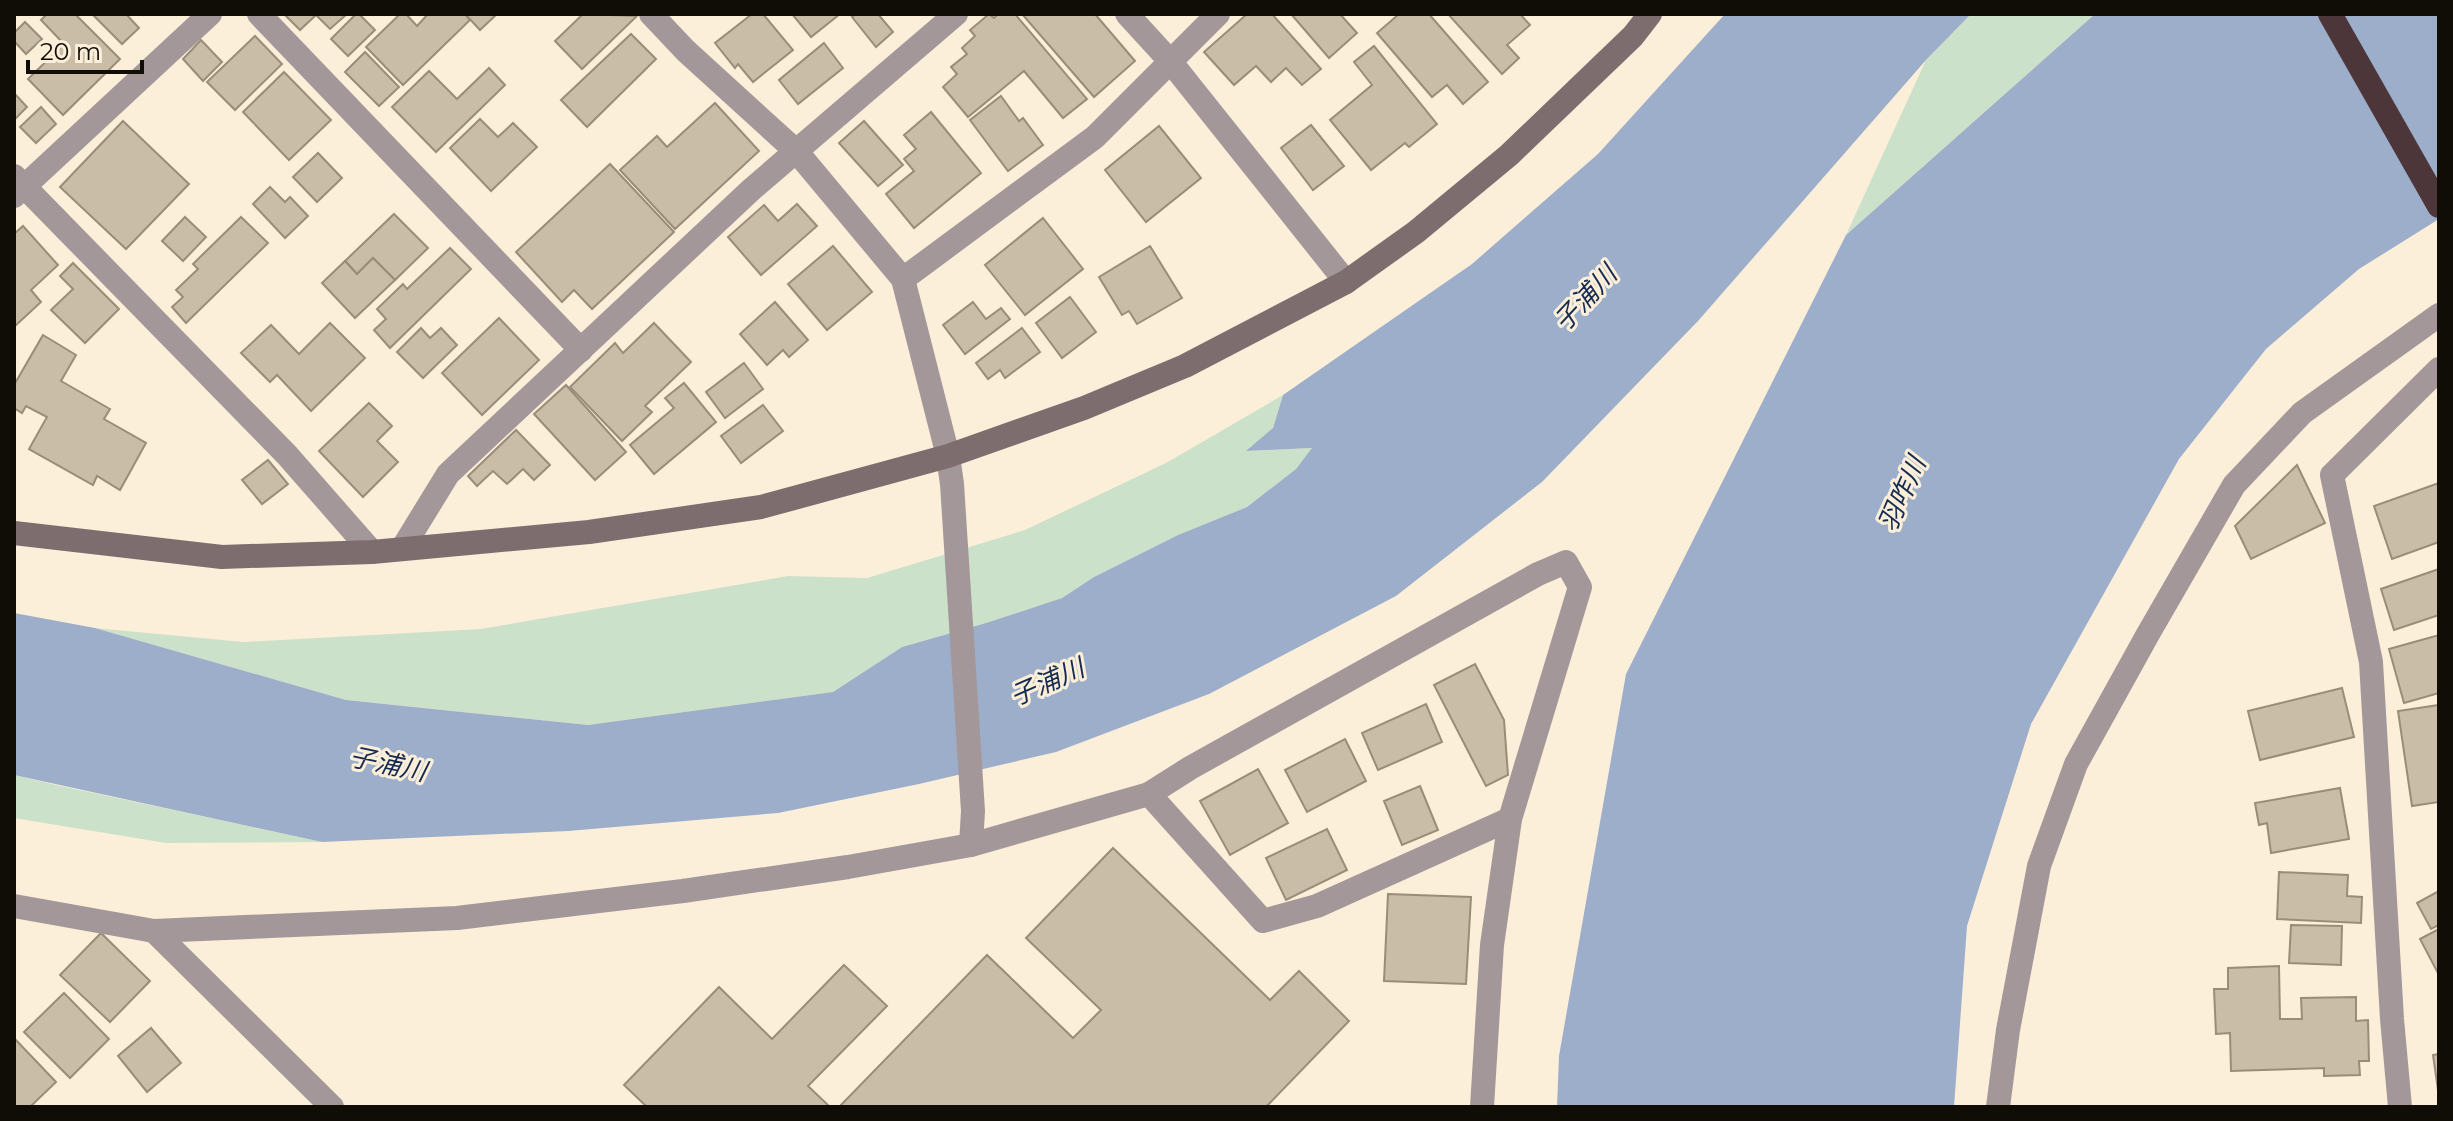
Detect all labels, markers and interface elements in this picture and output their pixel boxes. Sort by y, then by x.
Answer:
scale bar [28,24,142,74]
text: 20 m [40,37,101,66]
water label: 子浦川 [1547,256,1625,337]
water label: 羽咋川 [1872,449,1934,536]
water label: 子浦川 [1005,650,1092,712]
water label: 子浦川 [347,740,432,788]

